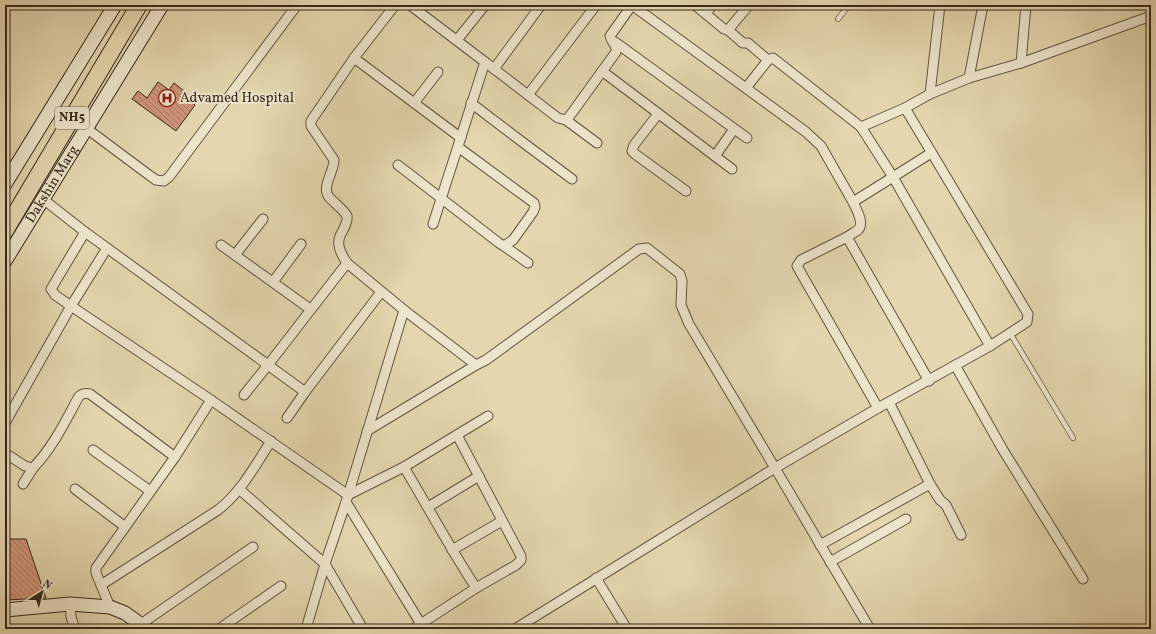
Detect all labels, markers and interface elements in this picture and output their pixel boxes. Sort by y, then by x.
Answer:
hospital icon: Advamed Hospital [157,88,177,108]
place label: Advamed Hospital [180,89,294,108]
road number: NH5 [55,107,89,129]
street label: Dakshin Marg [21,142,83,227]
north arrow [22,572,62,612]
text: N [39,577,55,594]

